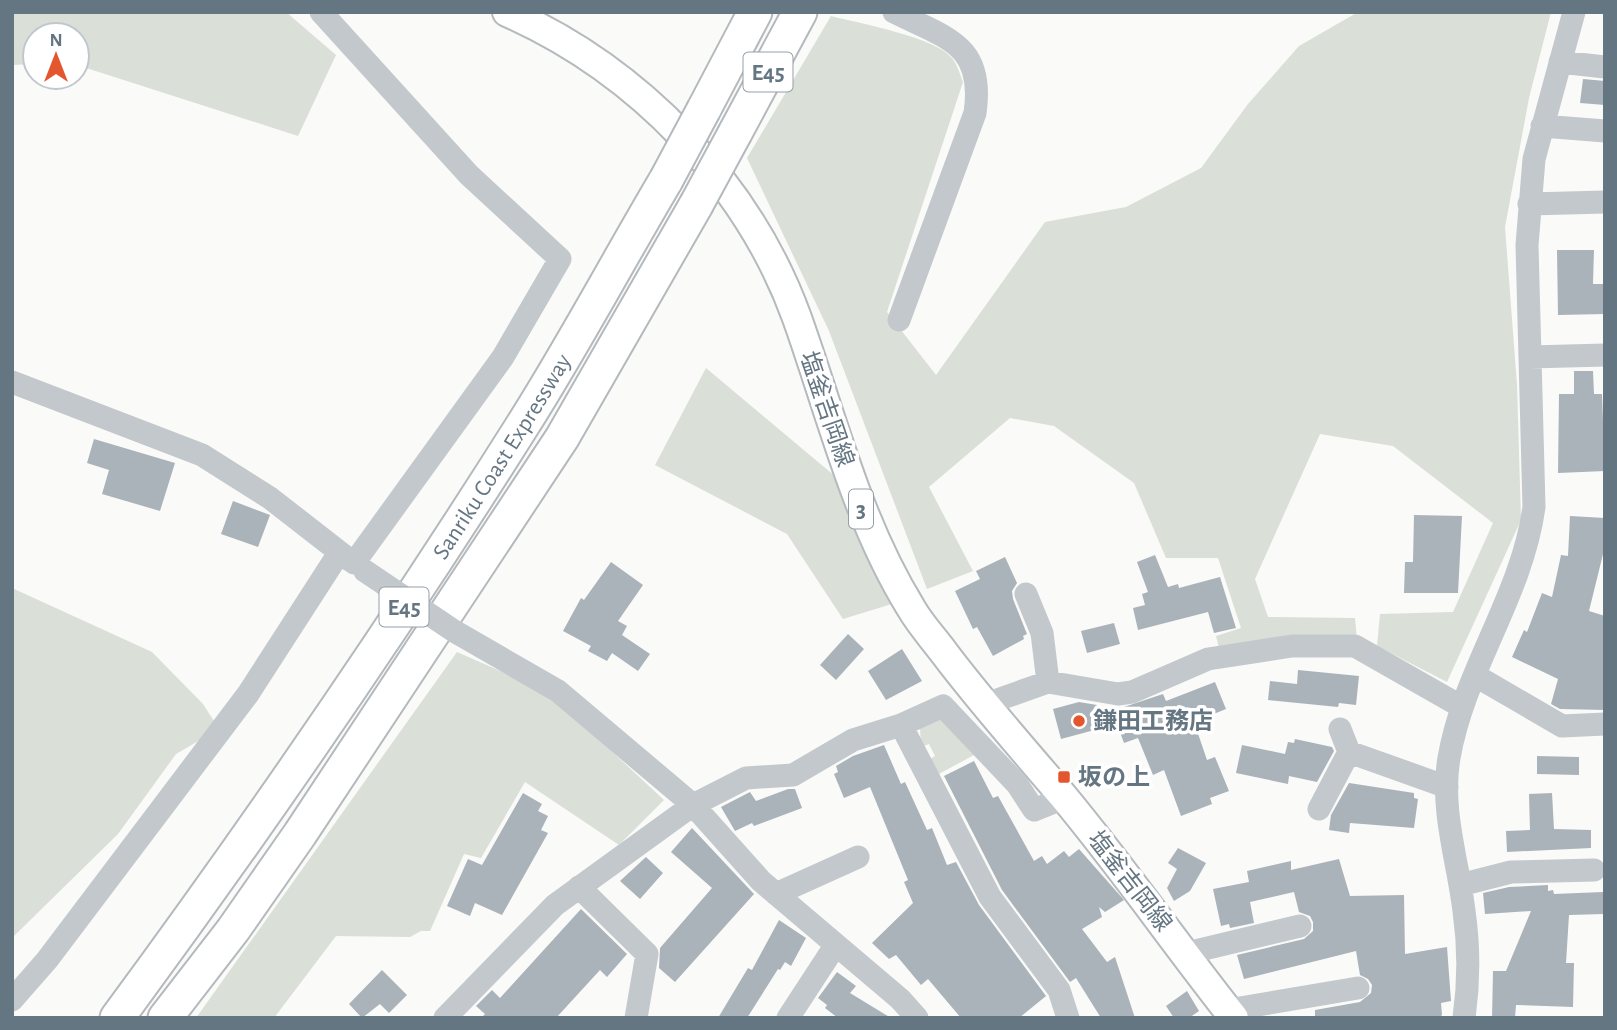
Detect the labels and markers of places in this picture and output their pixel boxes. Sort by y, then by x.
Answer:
place label: 鎌田工務店 [1093,708,1213,734]
marker: 鎌田工務店 [1071,713,1087,729]
place label: 坂の上 [1078,764,1150,790]
marker: 坂の上 [1056,769,1072,785]

